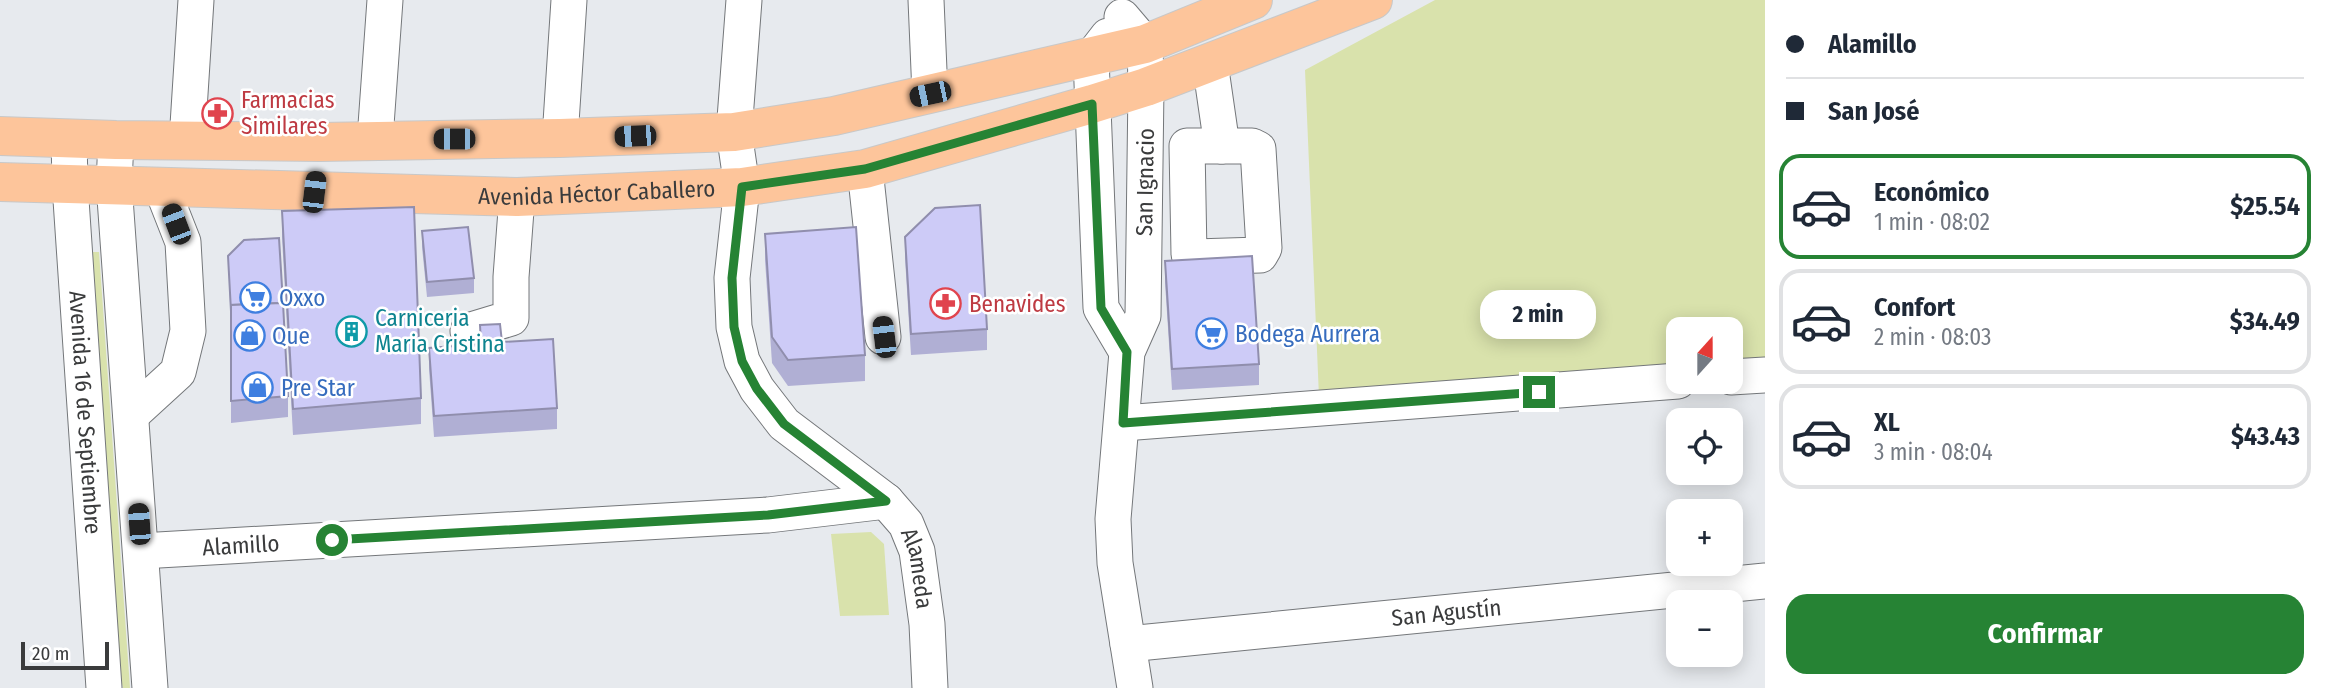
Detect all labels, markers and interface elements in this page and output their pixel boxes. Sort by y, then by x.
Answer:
text: Alamillo [1828,29,1917,60]
car [908,79,953,109]
place label: Farmacias Similares [241,86,335,140]
pharmacy icon: Farmacias Similares [201,96,235,130]
text: San José [1828,96,1919,127]
car [614,125,657,147]
street label: San Ignacio [1130,128,1160,236]
car [434,129,476,150]
car [302,170,327,214]
street label: Avenida Héctor Caballero [478,174,716,211]
icon: car [1790,175,1853,238]
text: Económico [1874,177,1989,208]
text: $25.54 [2230,191,2300,222]
car [159,201,194,247]
text: 1 min · 08:02 [1874,208,1990,236]
supermarket icon: Oxxo [239,281,273,315]
place label: Oxxo [279,284,325,312]
pharmacy icon: Benavides [929,287,963,321]
street label: Avenida 16 de Septiembre [63,290,108,535]
place label: Benavides [969,290,1066,318]
callout: 2 min [1481,290,1597,340]
icon: car [1790,290,1853,353]
text: Confort [1874,292,1955,323]
text: 2 min [1513,300,1564,328]
place label: Carniceria Maria Cristina [375,304,505,358]
text: $34.49 [2230,306,2300,337]
building icon: Carniceria Maria Cristina [335,314,369,348]
car [872,315,897,359]
supermarket icon: Bodega Aurrera [1195,317,1229,351]
north arrow [1666,317,1743,394]
map controls [1666,317,1743,667]
shop icon: Que [232,319,266,353]
place label: Bodega Aurrera [1235,320,1380,348]
place label: Que [272,322,310,350]
text: 2 min · 08:03 [1874,323,1991,351]
shop icon: Pre Star [241,371,275,405]
place label: Pre Star [281,374,355,402]
route end [1523,376,1555,408]
icon: car [1790,405,1853,468]
text: XL [1874,407,1900,438]
button: locate [1666,408,1743,485]
text: $43.43 [2231,421,2300,452]
text: 3 min · 08:04 [1874,438,1993,466]
button: + [1666,499,1743,576]
car [128,502,151,546]
route start [316,524,348,556]
street label: Alameda [895,524,939,610]
street label: Alamillo [202,529,280,561]
button: − [1666,590,1743,667]
street label: San Agustín [1390,593,1503,632]
button: Confirmar [1786,594,2304,674]
scale bar [21,639,108,671]
text: 20 m [32,642,69,665]

